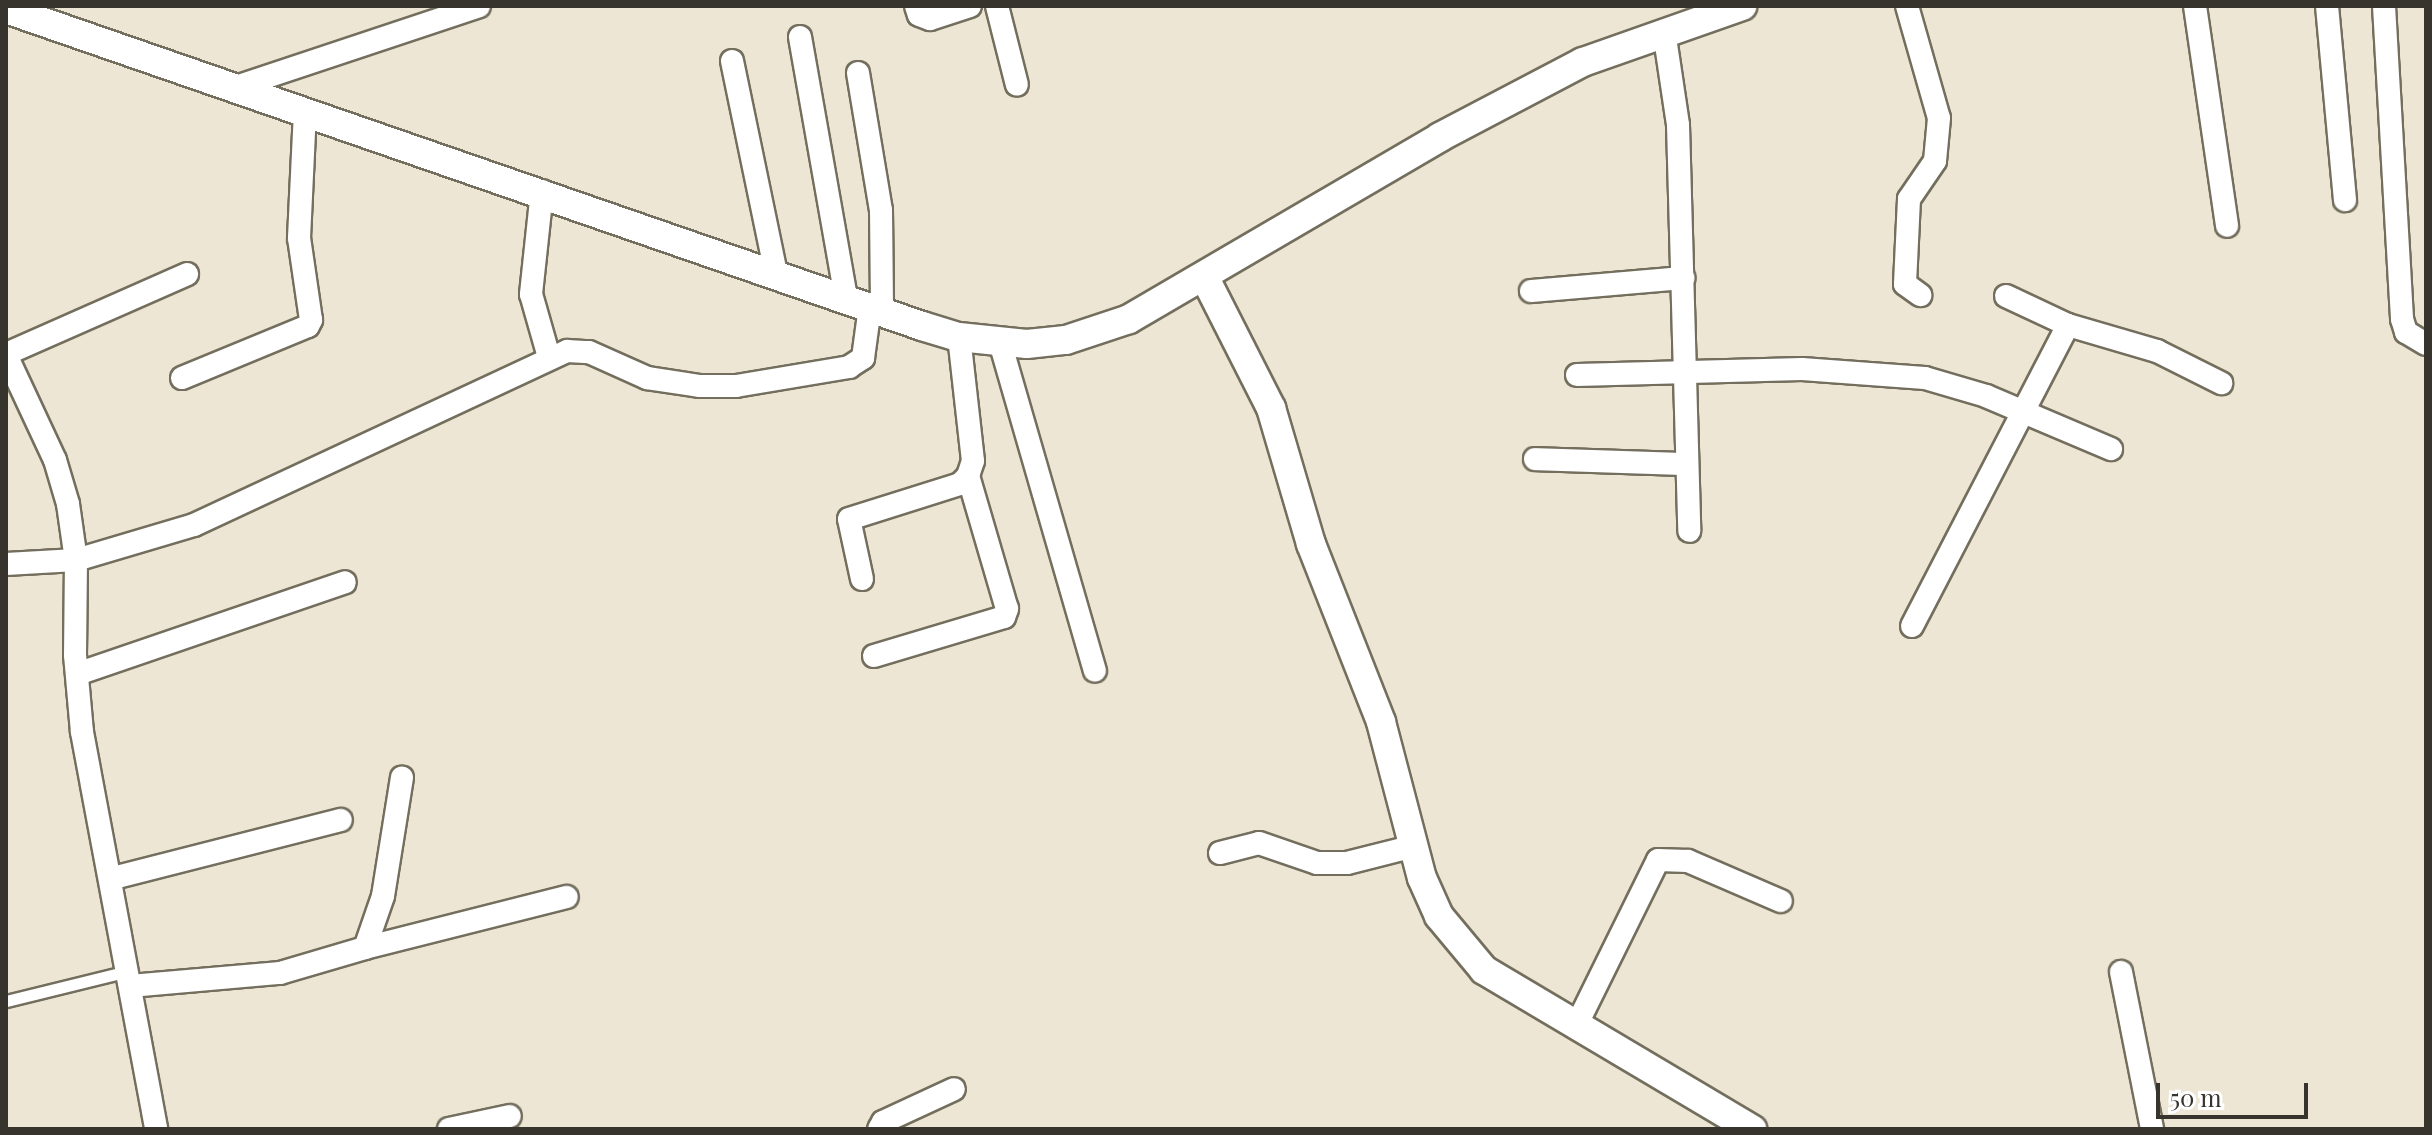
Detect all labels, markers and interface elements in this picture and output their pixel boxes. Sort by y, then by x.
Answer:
scale bar [2160,1067,2312,1117]
text: 50 m [2170,1081,2222,1113]

